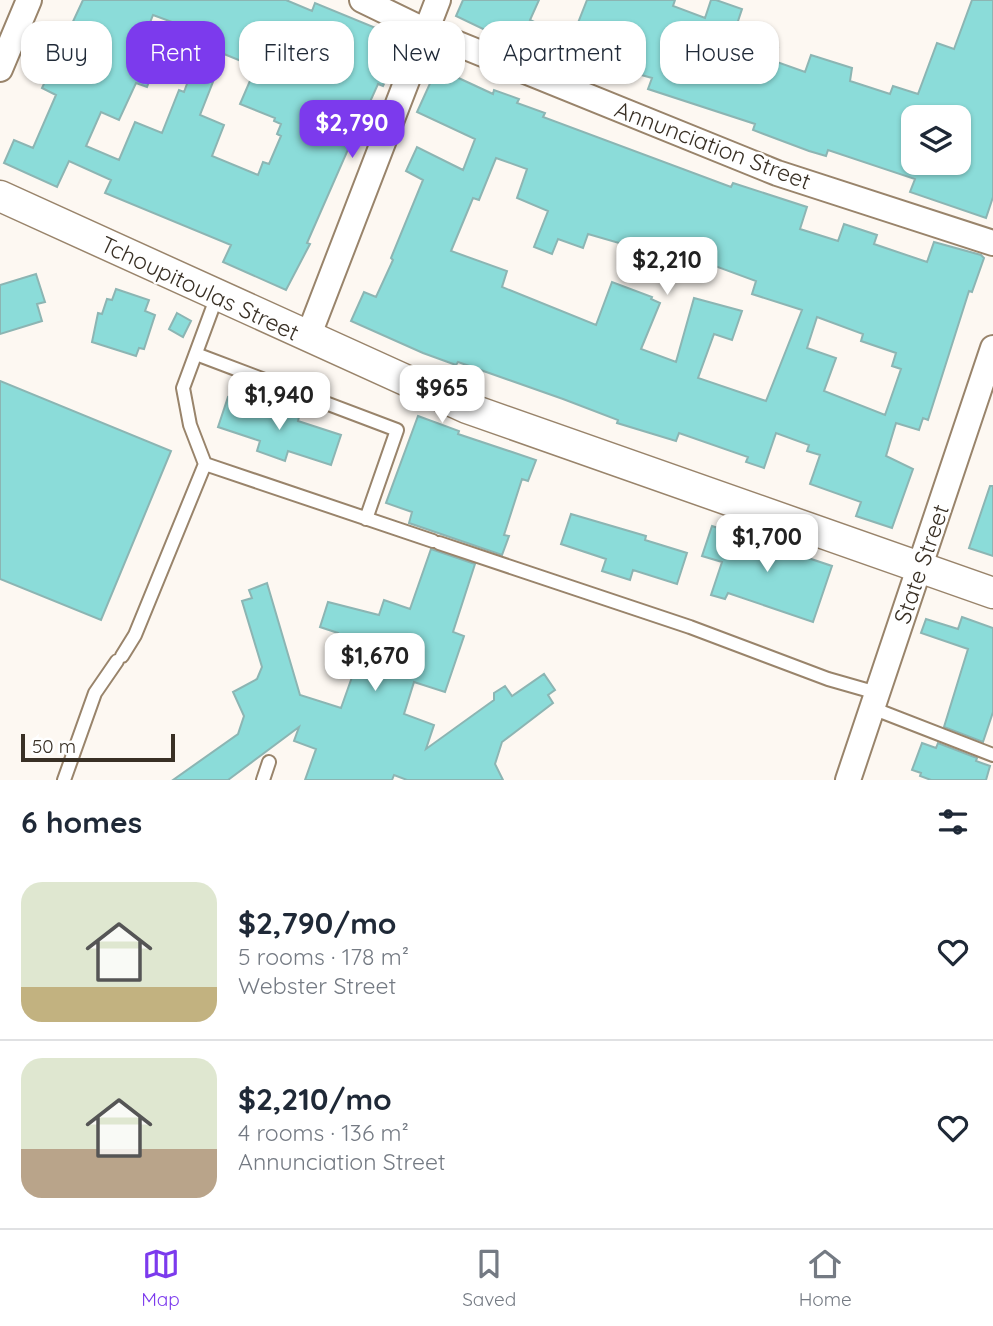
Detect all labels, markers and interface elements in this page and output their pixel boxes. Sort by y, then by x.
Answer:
chip: Buy [21,21,112,84]
chip: Rent [126,21,225,84]
chip: Filters [239,21,354,84]
chip: New [368,21,465,84]
chip: Apartment [479,21,646,84]
chip: House [660,21,779,84]
street label: Annunciation Street [611,94,815,196]
pin: $2,790 [295,100,409,160]
map controls [901,105,971,175]
button: layers [901,105,971,175]
text: $2,790 [316,108,388,137]
street label: Tchoupitoulas Street [96,229,304,347]
pin: $2,210 [610,238,724,297]
text: $2,210 [632,245,702,274]
pin: $965 [401,366,483,425]
pin: $1,940 [222,372,336,432]
text: $965 [416,373,468,402]
text: $1,940 [244,380,314,409]
street label: State Street [887,500,955,628]
pin: $1,700 [710,514,824,574]
text: $1,700 [732,522,802,551]
pin: $1,670 [318,634,432,693]
text: $1,670 [341,641,409,670]
scale bar [21,731,175,763]
text: 50 m [32,734,76,758]
text: 6 homes [21,803,142,841]
icon: filters [934,803,972,841]
text: $2,790/mo [238,904,397,942]
icon: home [77,910,161,994]
icon: heart [934,933,972,971]
text: 5 rooms · 178 m² [238,942,409,971]
text: Webster Street [238,971,396,1000]
text: $2,210/mo [238,1080,392,1118]
icon: home [77,1086,161,1170]
icon: heart [934,1109,972,1147]
text: 4 rooms · 136 m² [238,1118,409,1147]
text: Annunciation Street [238,1147,446,1176]
tab: Map [141,1245,180,1311]
tab: Saved [462,1245,516,1311]
tab: Home [799,1245,852,1311]

